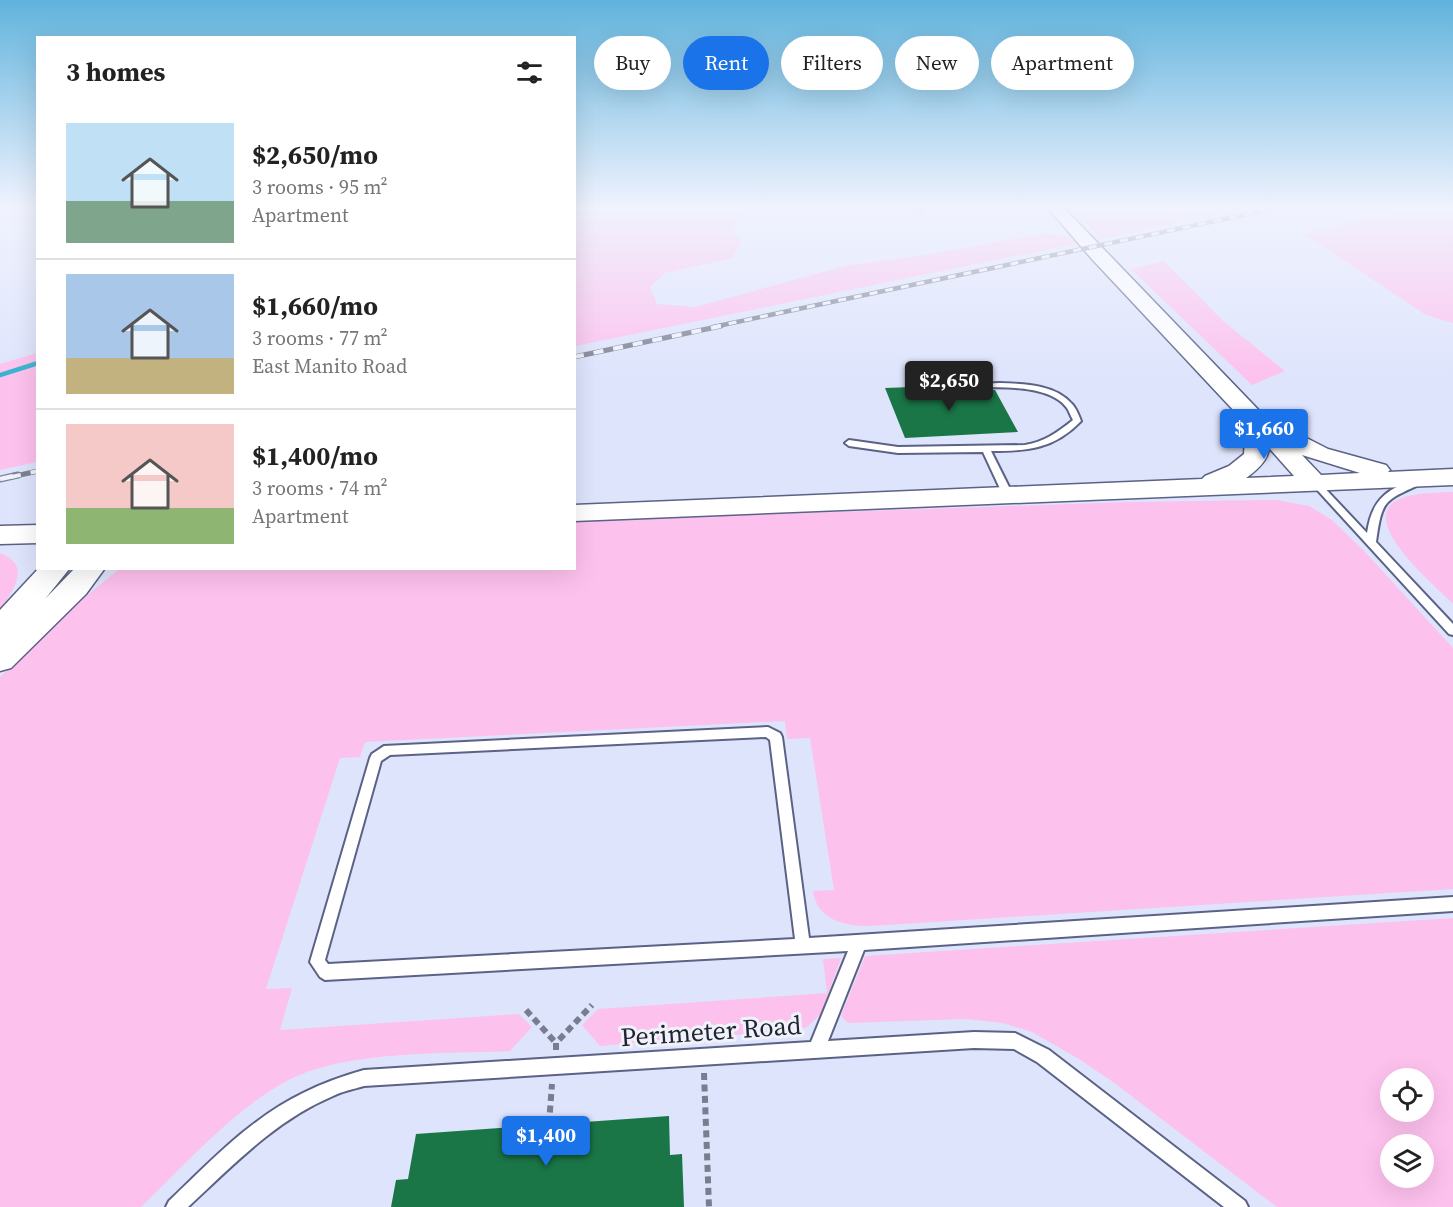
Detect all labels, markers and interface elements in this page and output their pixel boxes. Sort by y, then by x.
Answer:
chip: Buy [594,36,671,90]
chip: Rent [683,36,769,90]
chip: Filters [781,36,883,90]
chip: New [895,36,979,90]
chip: Apartment [991,36,1134,90]
text: 3 homes [66,54,165,90]
icon: filters [513,56,546,89]
text: $2,650/mo [252,137,378,173]
icon: home [114,147,186,219]
text: 3 rooms · 95 m² [252,173,388,201]
text: Apartment [252,201,349,229]
text: $1,660/mo [252,288,378,324]
icon: home [114,298,186,370]
text: 3 rooms · 77 m² [252,324,388,352]
text: East Manito Road [252,352,407,380]
pin: $2,650 [900,361,998,412]
text: $2,650 [919,366,979,394]
pin: $1,660 [1215,409,1313,460]
text: $1,660 [1234,414,1294,442]
text: $1,400/mo [252,438,378,474]
icon: home [114,448,186,520]
text: 3 rooms · 74 m² [252,474,388,502]
text: Apartment [252,502,349,530]
street label: Perimeter Road [619,1007,803,1055]
map controls [1380,1068,1434,1188]
button: locate [1380,1068,1434,1122]
pin: $1,400 [497,1116,595,1167]
text: $1,400 [516,1121,576,1149]
button: layers [1380,1134,1434,1188]

